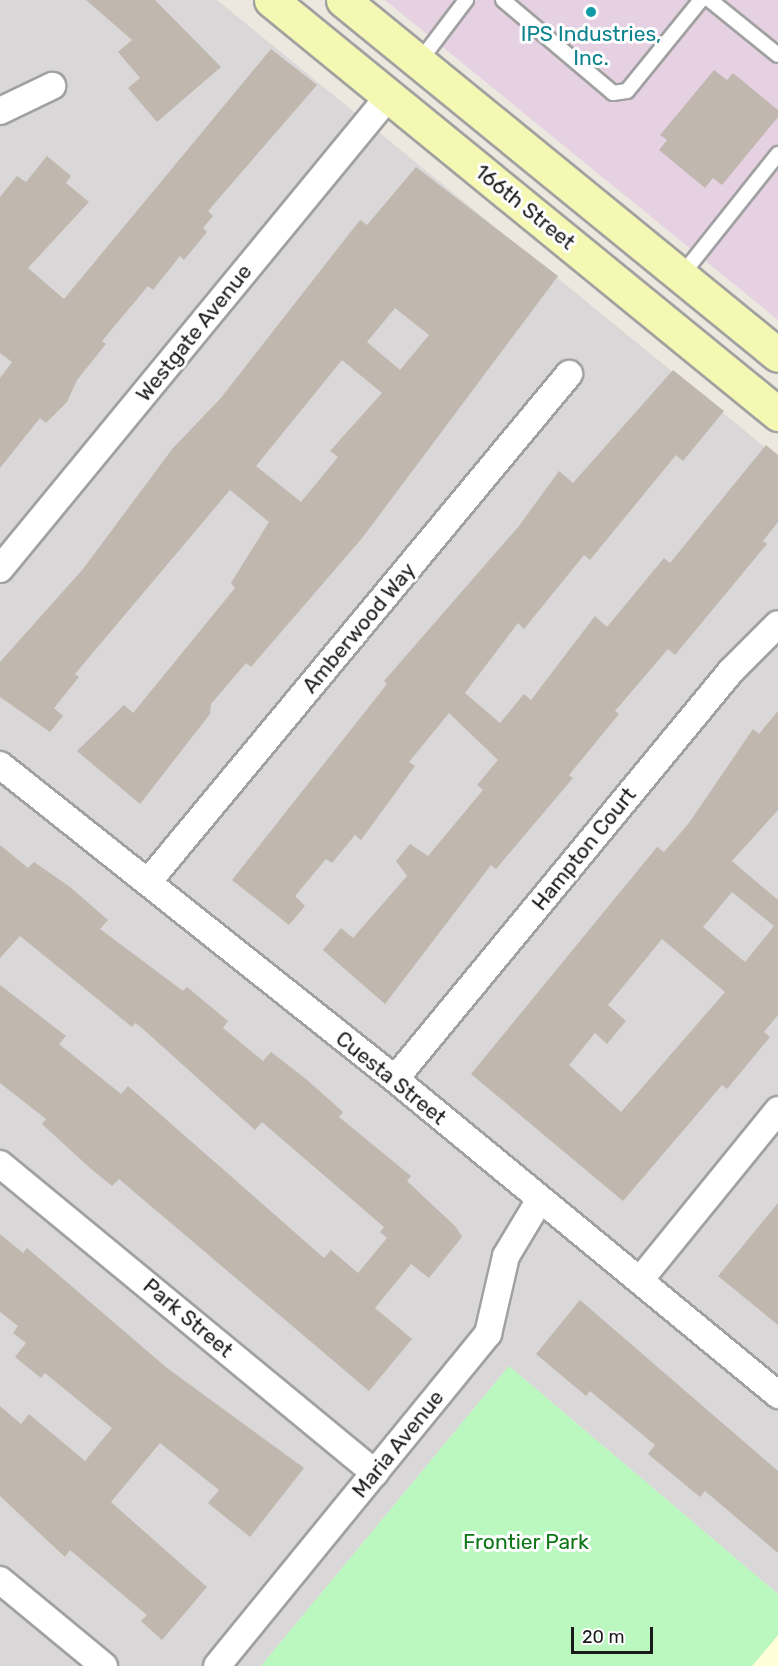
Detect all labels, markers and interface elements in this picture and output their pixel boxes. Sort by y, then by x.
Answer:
marker: IPS Industries, Inc. [584,5,598,19]
place label: IPS Industries, Inc. [521,21,661,71]
street label: 166th Street [470,159,580,255]
street label: Westgate Avenue [131,259,257,407]
street label: Amberwood Way [297,558,421,698]
street label: Hampton Court [527,783,641,915]
street label: Cuesta Street [331,1026,451,1130]
street label: Park Street [138,1273,238,1363]
street label: Maria Avenue [347,1385,449,1503]
park label: Frontier Park [463,1529,589,1555]
scale bar [574,1615,656,1653]
text: 20 m [582,1626,624,1648]

